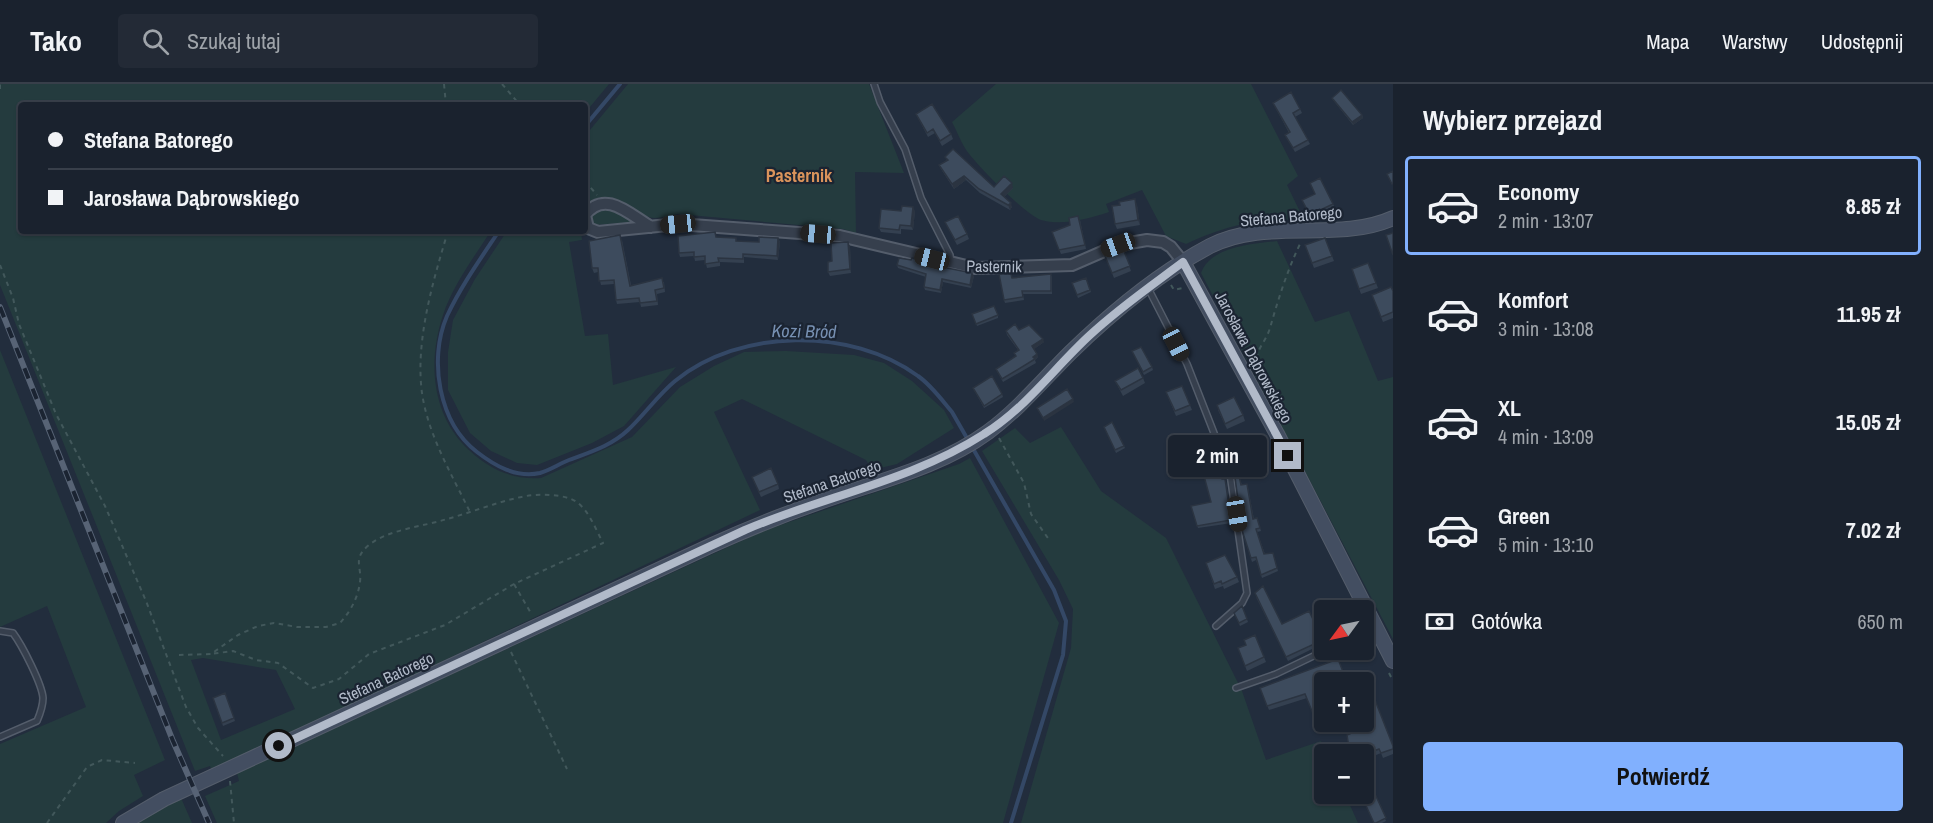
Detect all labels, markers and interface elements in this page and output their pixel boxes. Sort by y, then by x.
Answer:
search box [118,14,538,68]
text: Tako [30,22,82,60]
icon: search [139,25,172,58]
text: Szukaj tutaj [187,26,280,56]
text: Mapa [1646,27,1689,56]
text: Warstwy [1722,27,1788,56]
text: Udostępnij [1821,27,1903,56]
text: Wybierz przejazd [1423,102,1602,138]
text: Stefana Batorego [84,125,233,155]
district label: Pasternik [766,163,833,188]
text: Economy [1498,177,1579,207]
icon: car [1426,179,1480,233]
text: Jarosława Dąbrowskiego [84,183,300,213]
text: 8.85 zł [1846,191,1900,221]
street label: Stefana Batorego [1239,201,1343,231]
text: 2 min · 13:07 [1498,207,1594,234]
car [659,213,697,235]
car [799,223,837,245]
car [1098,230,1138,260]
car [912,246,952,272]
street label: Pasternik [966,255,1022,277]
text: Komfort [1498,285,1568,315]
street label: Jarosława Dąbrowskiego [1210,287,1298,427]
icon: car [1426,287,1480,341]
text: 11.95 zł [1837,299,1900,329]
text: 3 min · 13:08 [1498,315,1594,342]
water label: Kozi Bród [771,318,837,344]
car [1160,324,1192,364]
text: XL [1498,393,1521,423]
icon: car [1426,395,1480,449]
text: 15.05 zł [1836,407,1900,437]
text: 4 min · 13:09 [1498,423,1594,450]
callout: 2 min [1168,435,1267,477]
text: 2 min [1196,442,1239,469]
route end [1274,442,1301,469]
street label: Stefana Batorego [780,454,884,508]
car [1225,495,1249,533]
text: Green [1498,501,1550,531]
icon: car [1426,503,1480,557]
text: 7.02 zł [1846,515,1900,545]
text: 5 min · 13:10 [1498,531,1594,558]
north arrow [1314,600,1374,660]
map controls [1314,600,1374,804]
icon: cash [1423,605,1456,638]
text: Gotówka [1471,606,1542,636]
text: 650 m [1857,608,1903,635]
street label: Stefana Batorego [335,646,437,710]
button: + [1314,672,1374,732]
route start [265,732,292,759]
button: Potwierdź [1423,742,1903,811]
button: − [1314,744,1374,804]

